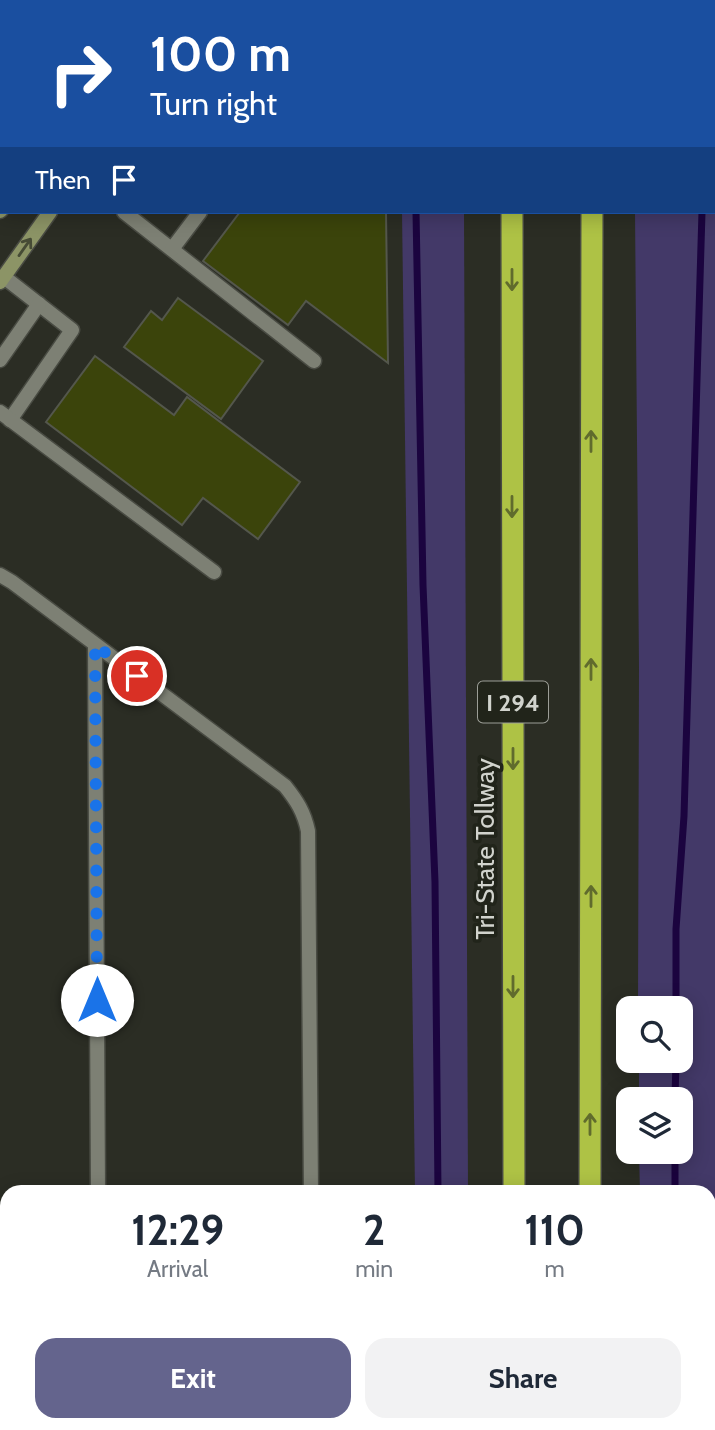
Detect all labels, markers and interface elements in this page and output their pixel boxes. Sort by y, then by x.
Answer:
text: 100 m [150,24,291,83]
icon: right [35,28,126,119]
text: Turn right [150,84,277,123]
icon: arrive [105,161,143,199]
text: Then [35,164,91,196]
one-way arrow [18,238,32,257]
one-way arrow [505,268,519,291]
one-way arrow [585,430,598,453]
one-way arrow [505,496,519,519]
pin [107,646,167,706]
icon: arrive [118,657,156,695]
one-way arrow [584,657,598,680]
road number: I 294 [478,682,548,722]
one-way arrow [506,748,520,771]
street label: Tri-State Tollway [469,758,501,940]
one-way arrow [584,885,598,908]
position arrow [60,963,134,1037]
one-way arrow [506,975,520,998]
map controls [616,996,693,1164]
button: search [616,996,693,1073]
button: layers [616,1087,693,1164]
one-way arrow [583,1112,597,1135]
text: 12:29 [131,1204,224,1256]
text: 2 [363,1204,385,1256]
text: 110 [524,1204,585,1256]
text: Arrival [147,1255,208,1283]
text: min [355,1255,393,1283]
text: m [544,1255,565,1283]
button: Exit [35,1338,351,1418]
button: Share [365,1338,681,1418]

